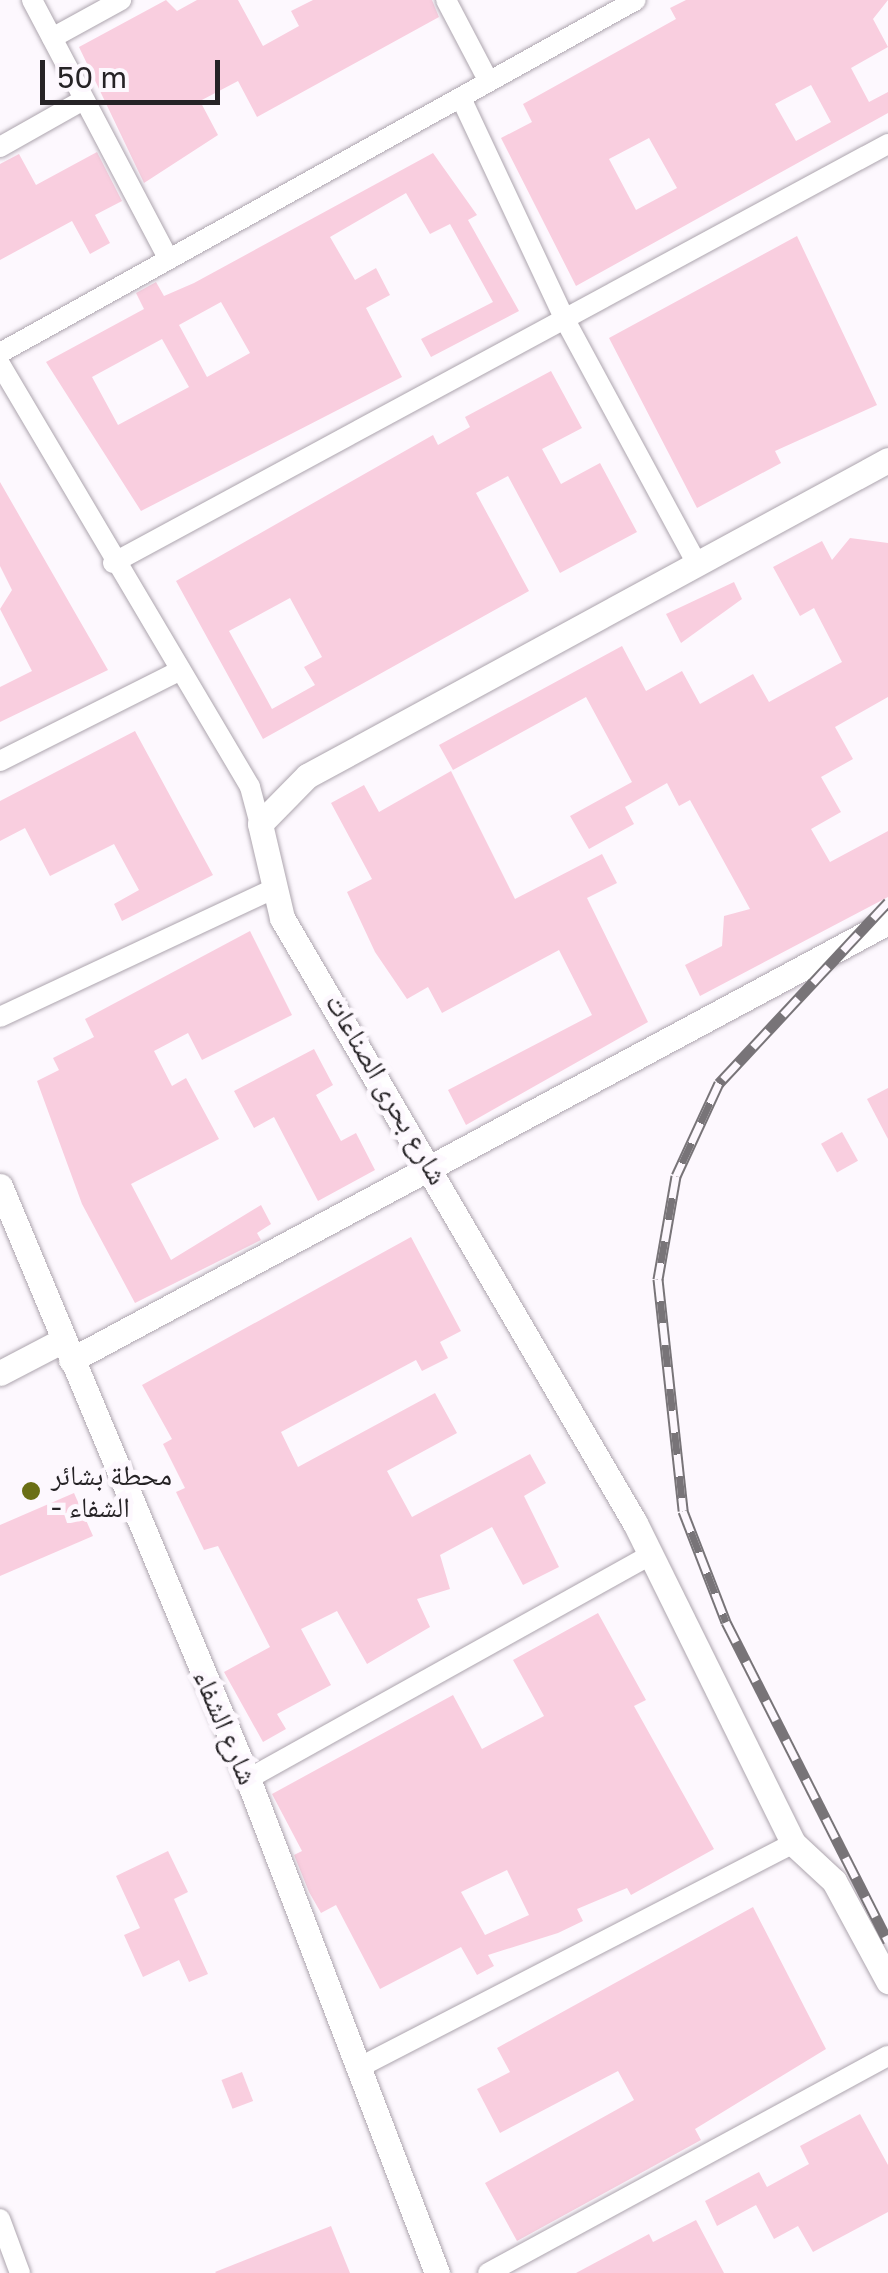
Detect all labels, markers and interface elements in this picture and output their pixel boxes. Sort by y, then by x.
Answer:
scale bar [45,40,225,102]
text: 50 m [57,59,127,95]
street label: شارع بحرى الصناعات [319,988,455,1190]
place label: محطة بشائر - الشفاء [51,1458,172,1524]
marker: محطة بشائر - الشفاء [20,1480,42,1502]
street label: شارع الشفاء [187,1664,265,1790]

